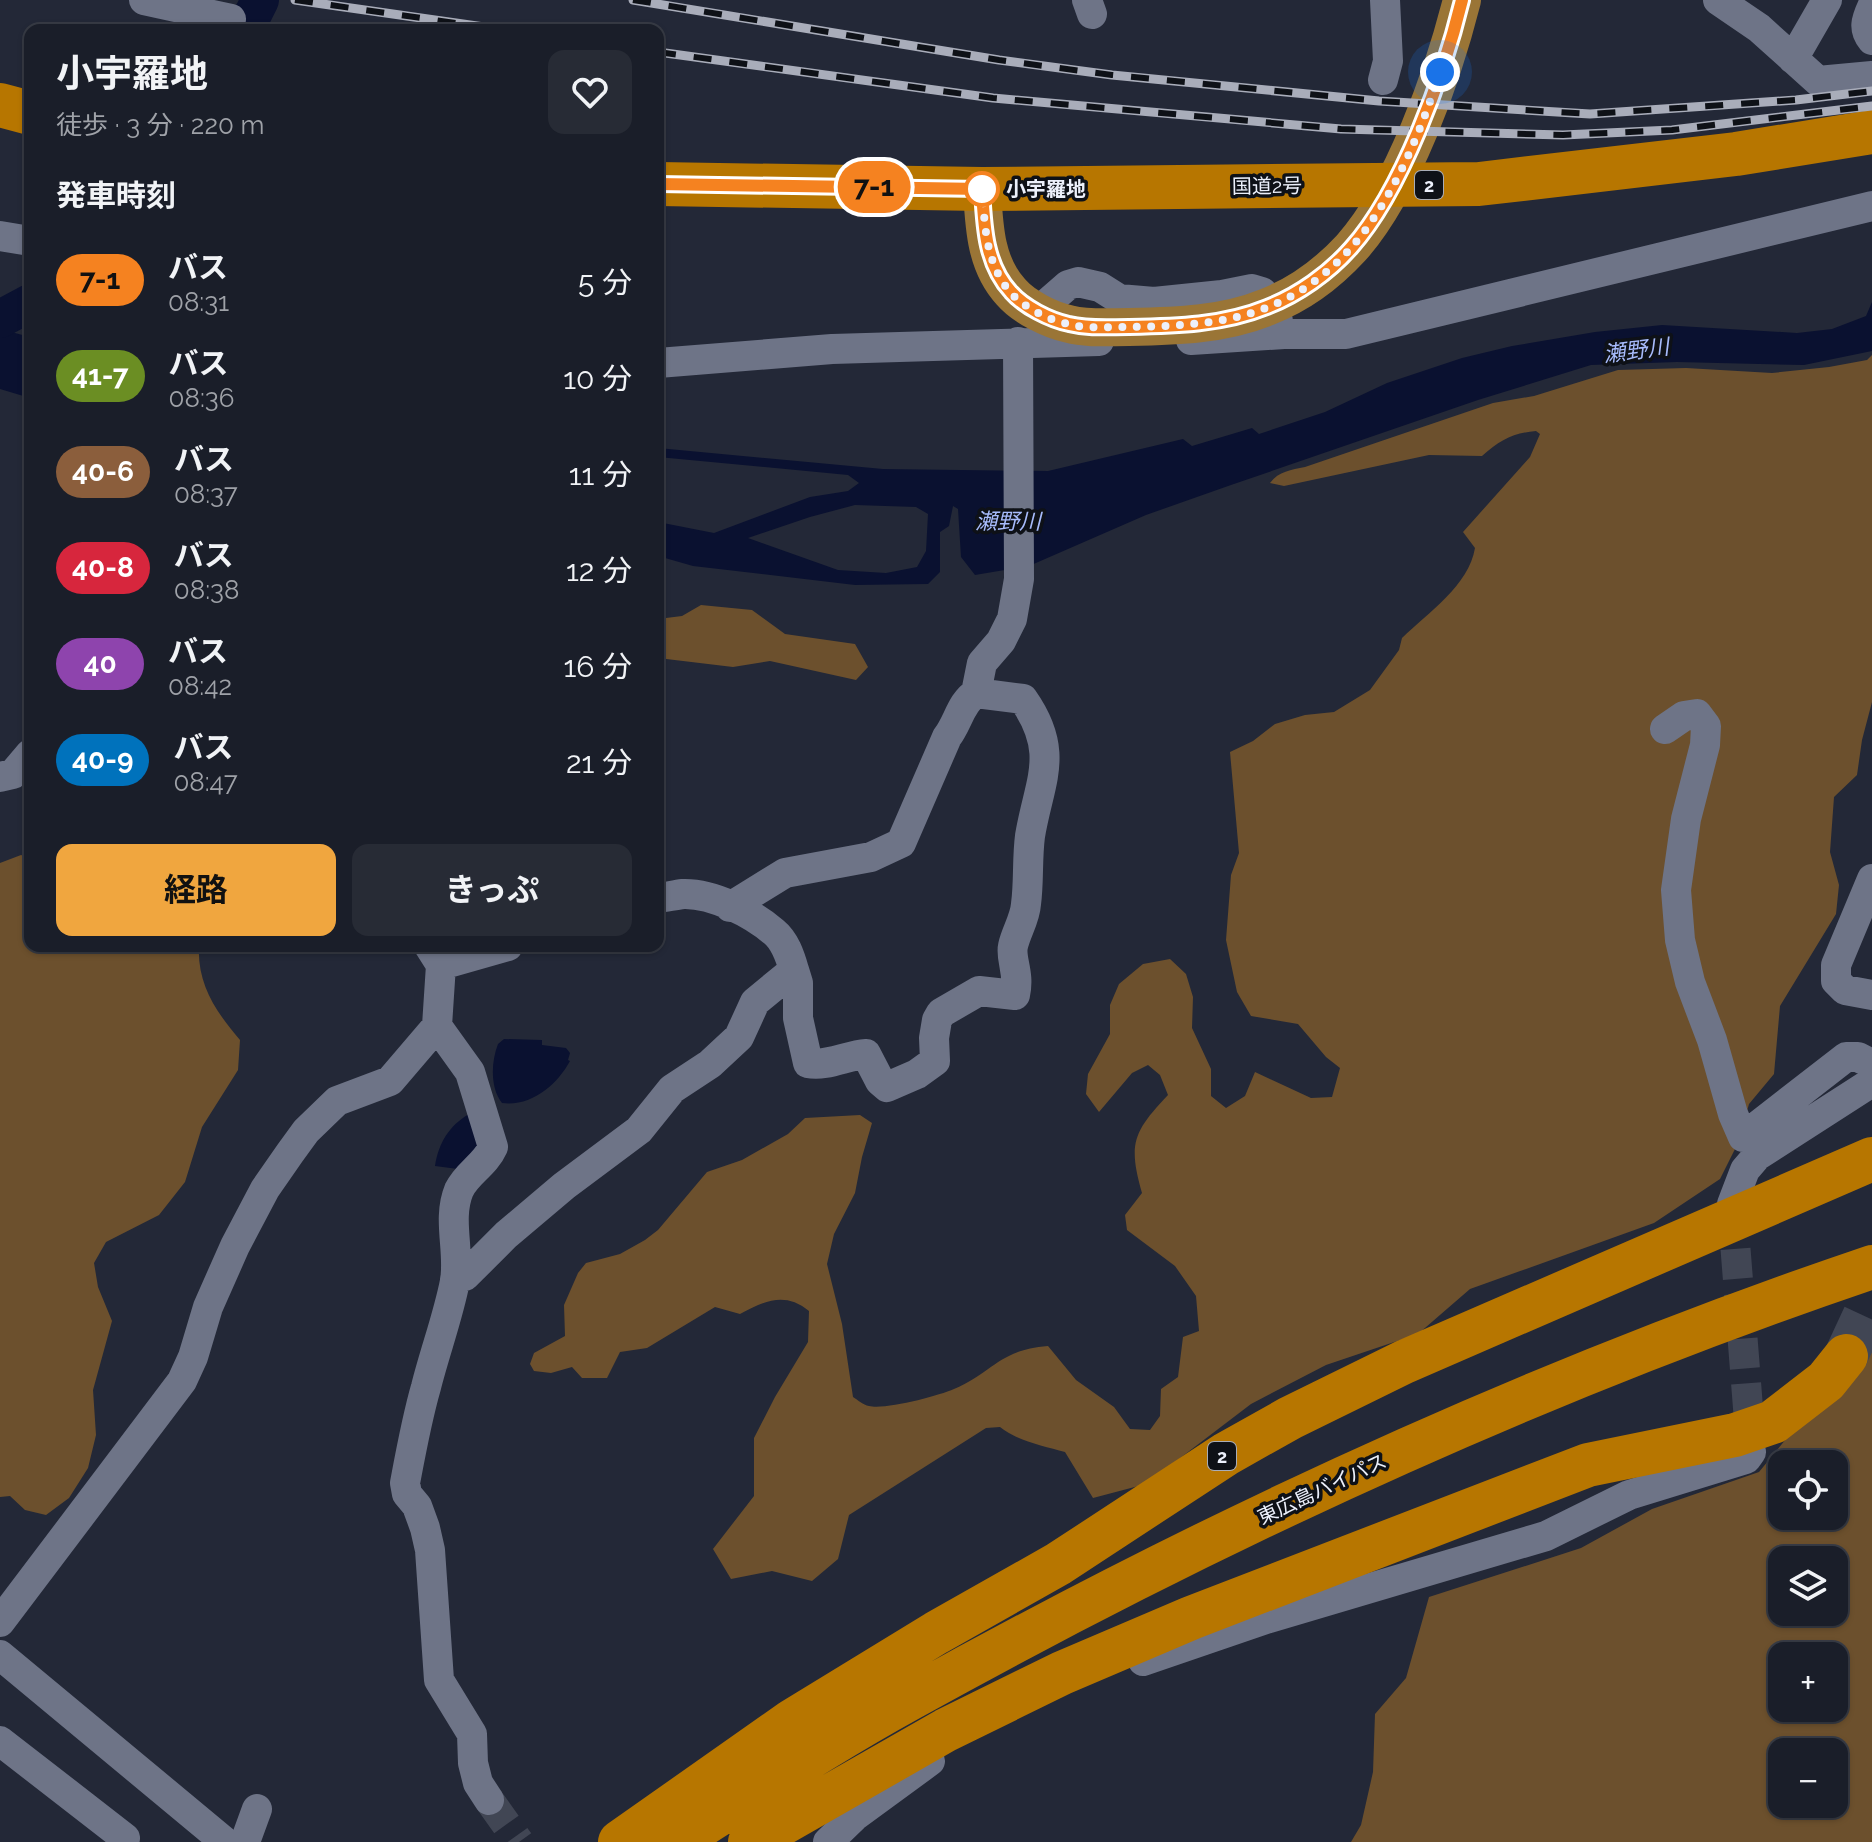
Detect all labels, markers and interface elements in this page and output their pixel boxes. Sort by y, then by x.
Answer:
button: heart [548,50,632,134]
text: 小宇羅地 [56,51,208,96]
your location [1420,52,1460,92]
text: 徒歩 · 3 分 · 220 m [56,110,264,140]
line badge: 7-1 [828,161,920,213]
text: 7-1 [854,170,894,203]
road number: 2 [1415,171,1443,199]
marker: 小宇羅地 [965,172,999,206]
street label: 国道2号 [1232,173,1302,199]
place label: 小宇羅地 [1006,177,1086,201]
text: 発車時刻 [56,178,176,213]
text: バス [168,250,228,285]
text: 7-1 [80,263,120,296]
text: 5 分 [578,265,632,300]
text: 08:31 [168,287,229,317]
water label: 瀬野川 [1602,333,1672,367]
text: バス [169,346,229,381]
text: 41-7 [72,359,129,392]
text: 10 分 [563,361,632,396]
text: 08:36 [169,383,234,413]
text: バス [174,442,234,477]
text: 40-6 [72,455,134,488]
text: 11 分 [569,457,632,492]
text: 08:37 [174,479,238,509]
water label: 瀬野川 [975,508,1043,534]
text: バス [174,538,234,573]
text: 40-8 [72,551,134,584]
text: 12 分 [566,553,632,588]
text: 08:38 [174,575,239,605]
text: バス [168,634,228,669]
text: 40 [83,647,117,680]
text: 16 分 [563,649,632,684]
text: 08:42 [168,671,232,701]
text: バス [173,730,233,765]
text: 40-9 [72,743,133,776]
text: 21 分 [566,745,632,780]
text: 08:47 [173,767,238,797]
button: 経路 [56,844,336,936]
button: きっぷ [352,844,632,936]
road number: 2 [1208,1442,1236,1470]
street label: 東広島バイパス [1254,1449,1390,1529]
map controls [1768,1450,1848,1818]
button: locate [1768,1450,1848,1530]
button: layers [1768,1546,1848,1626]
button: + [1768,1642,1848,1722]
button: − [1768,1738,1848,1818]

